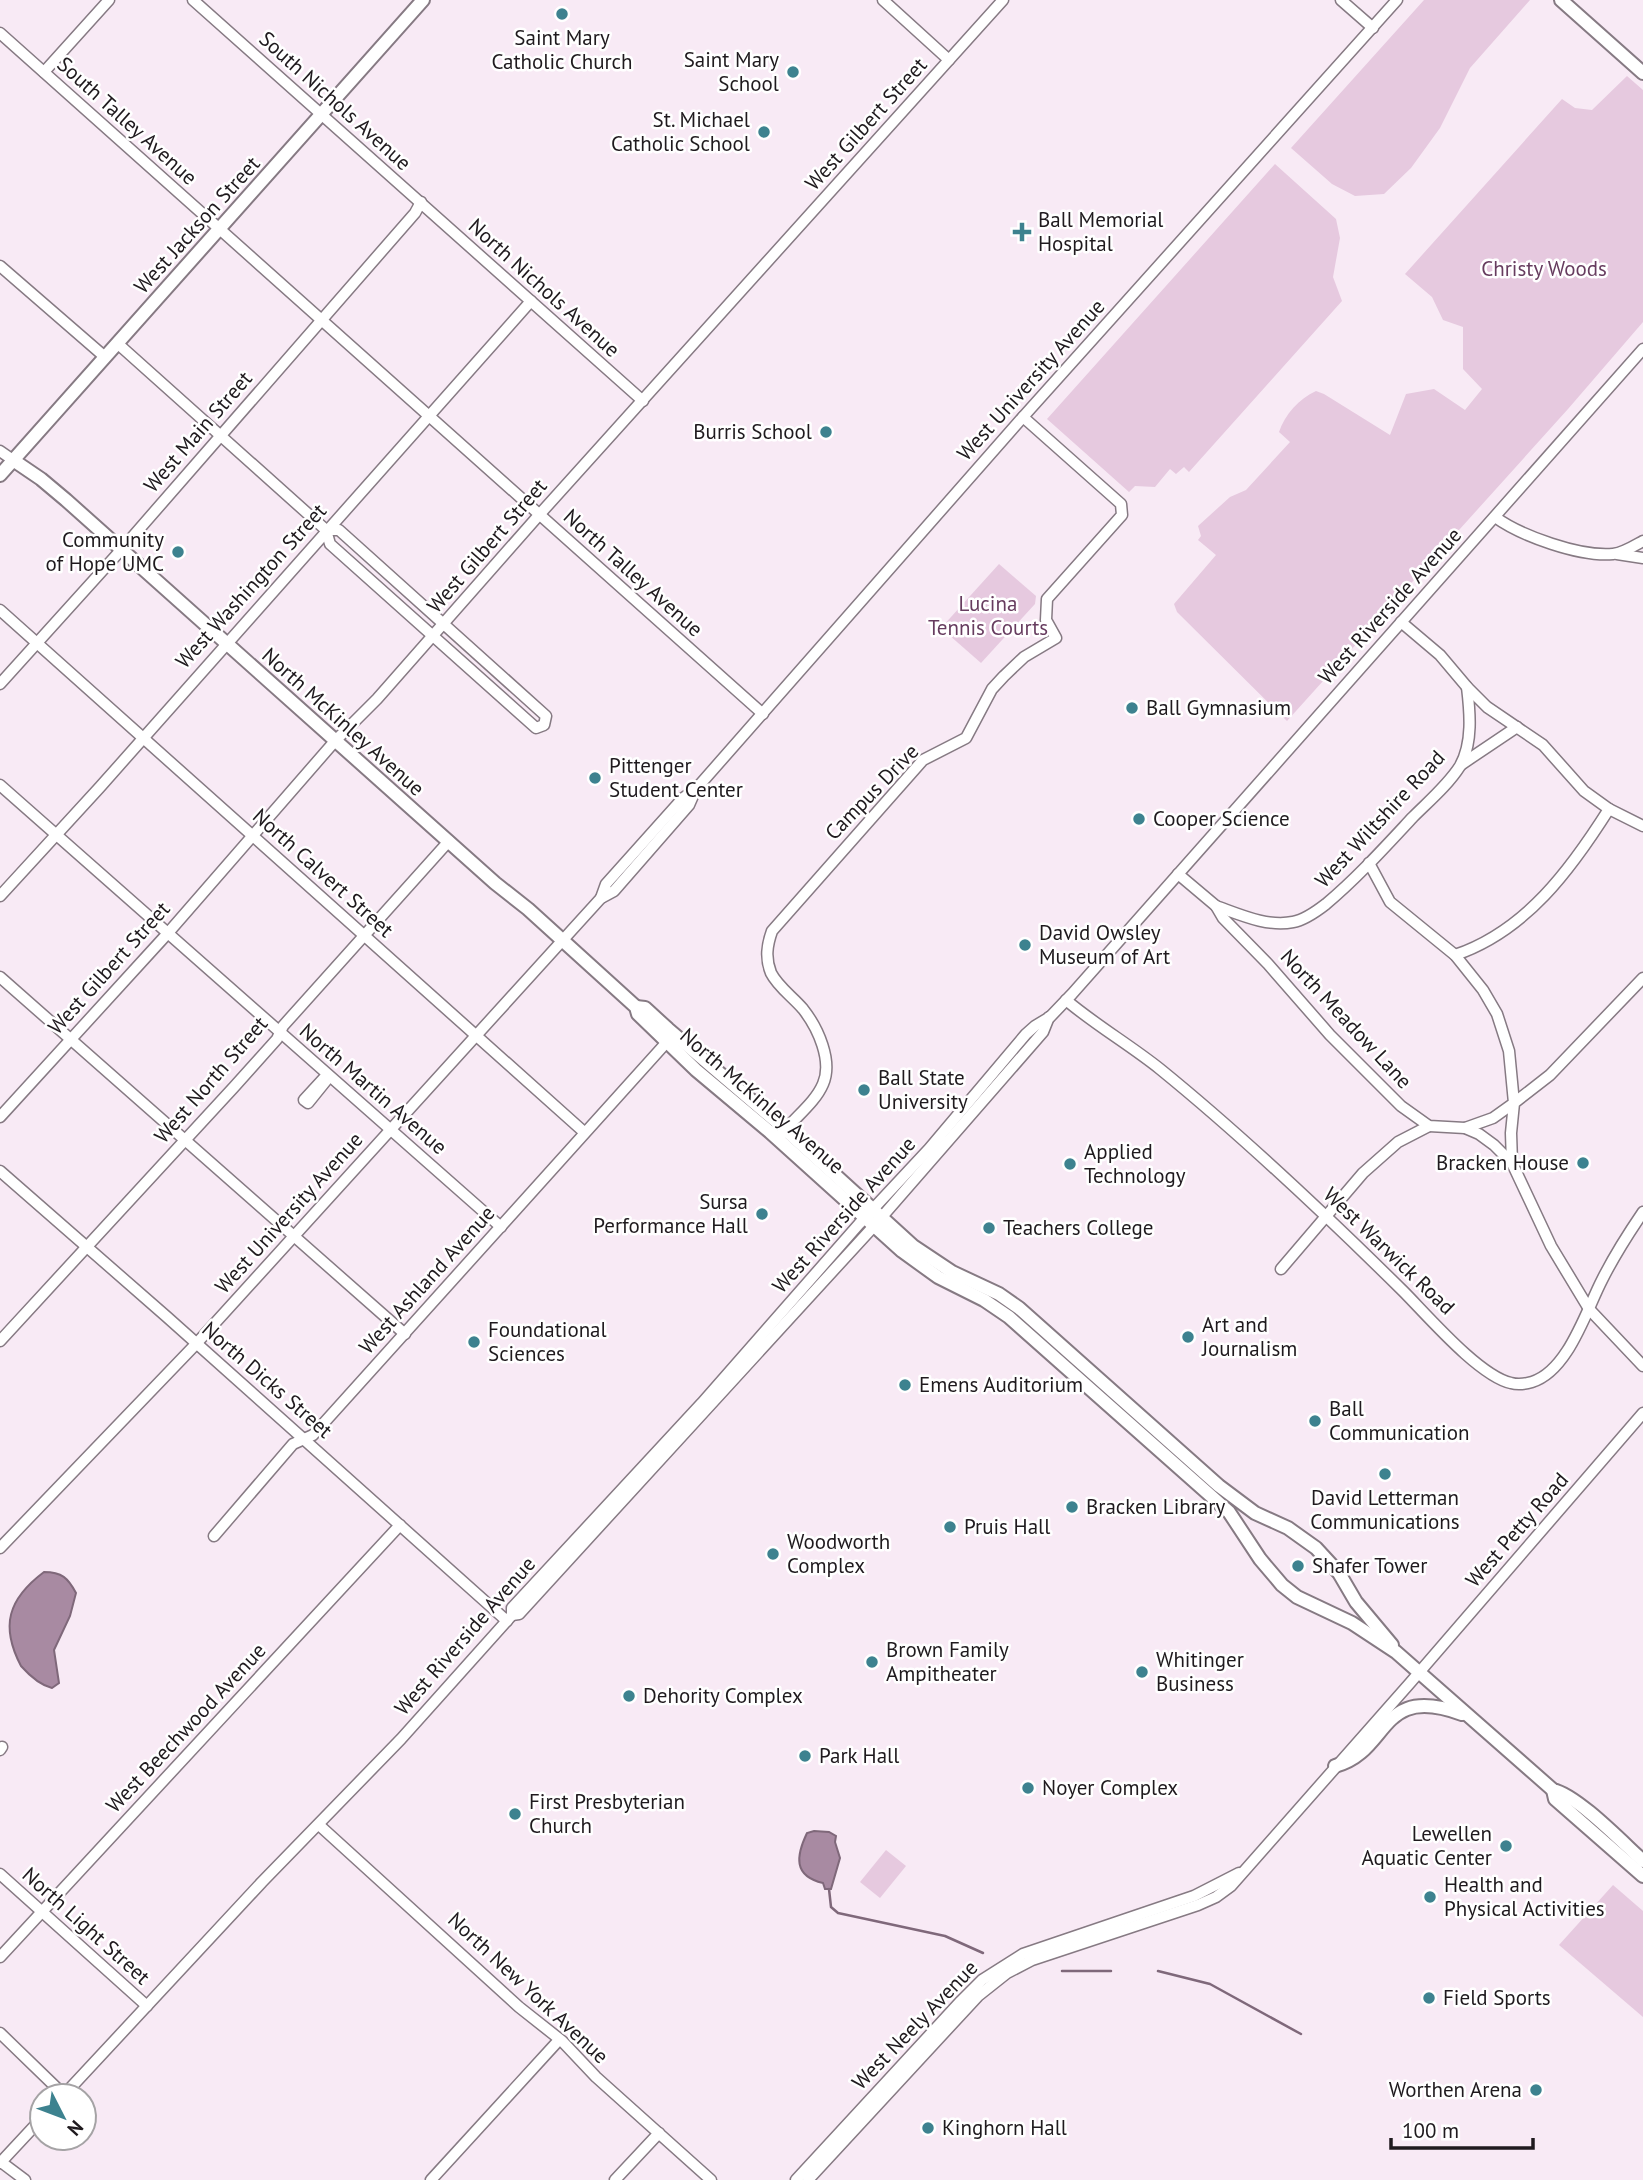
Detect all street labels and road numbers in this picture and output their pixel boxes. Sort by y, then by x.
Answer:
street label: South Nichols Avenue [254,25,417,176]
street label: South Talley Avenue [52,51,203,191]
street label: West Gilbert Street [799,52,932,196]
street label: West Jackson Street [128,150,265,299]
street label: North Nichols Avenue [463,212,626,363]
street label: West University Avenue [951,293,1110,466]
street label: West Main Street [138,365,258,498]
street label: West Gilbert Street [421,473,552,618]
street label: West Washington Street [169,498,332,674]
street label: North Talley Avenue [558,503,709,642]
street label: West Riverside Avenue [1312,522,1467,690]
street label: North McKinley Avenue [257,642,430,802]
street label: Campus Drive [819,738,924,845]
street label: West Wiltshire Road [1309,744,1450,893]
street label: North Calvert Street [247,802,399,943]
street label: West Gilbert Street [42,896,175,1040]
street label: North Meadow Lane [1275,943,1418,1094]
street label: West North Street [148,1011,273,1149]
street label: North Martin Avenue [294,1017,453,1160]
street label: North McKinley Avenue [675,1022,850,1179]
street label: West University Avenue [209,1126,368,1299]
street label: West Riverside Avenue [766,1131,921,1299]
street label: West Warwick Road [1318,1181,1461,1320]
street label: West Ashland Avenue [353,1200,500,1360]
street label: North Dicks Street [196,1316,338,1444]
street label: West Petty Road [1459,1467,1574,1593]
street label: West Riverside Avenue [388,1551,541,1721]
street label: West Beechwood Avenue [100,1637,271,1818]
street label: North Light Street [17,1861,156,1990]
street label: North New York Avenue [442,1906,614,2069]
street label: West Neely Avenue [846,1954,983,2095]

